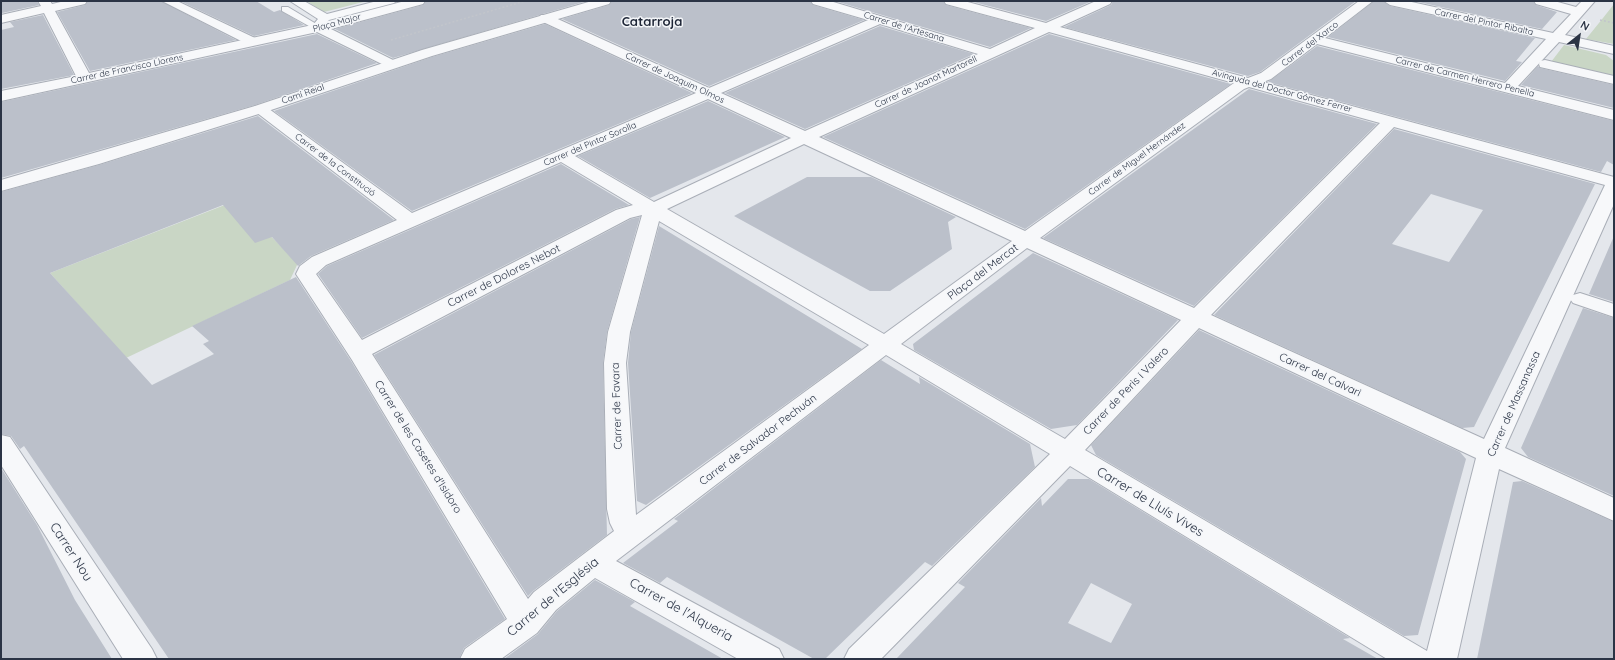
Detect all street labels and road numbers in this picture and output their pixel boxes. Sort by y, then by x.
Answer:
street label: Carrer del Pintor Ribalta [1434,6,1534,38]
street label: Carrer de l'Artesana [862,10,946,44]
street label: Plaça Major [312,11,362,35]
street label: Carrer del Xarco [1279,19,1341,69]
street label: Carrer de Joaquim Olmos [624,50,726,106]
street label: Carrer de Francisco Llorens [70,52,184,86]
street label: Carrer de Joanot Martorell [873,54,979,110]
street label: Carrer de Carmen Herrero Penella [1395,55,1535,99]
street label: Avinguda del Doctor Gómez Ferrer [1211,67,1353,115]
street label: Camí Reial [280,82,326,106]
street label: Carrer del Pintor Sorolla [542,120,638,168]
street label: Carrer de Miguel Hernández [1086,120,1188,198]
street label: Carrer de la Constitució [293,131,377,199]
street label: Plaça del Mercat [945,241,1021,303]
street label: Carrer de Dolores Nebot [445,242,563,310]
street label: Carrer de Peris i Valero [1081,344,1171,438]
street label: Carrer de Massanassa [1485,349,1543,459]
street label: Carrer del Calvari [1277,350,1363,400]
street label: Carrer de Favara [609,362,625,450]
street label: Carrer de les Casetes d'Isidoro [371,378,465,516]
street label: Carrer de Salvador Pechuán [697,392,819,488]
street label: Carrer de Lluís Vives [1094,464,1206,540]
street label: Carrer Nou [46,520,96,584]
street label: Carrer de l'Església [504,554,602,640]
street label: Carrer de l'Alqueria [627,575,735,645]

